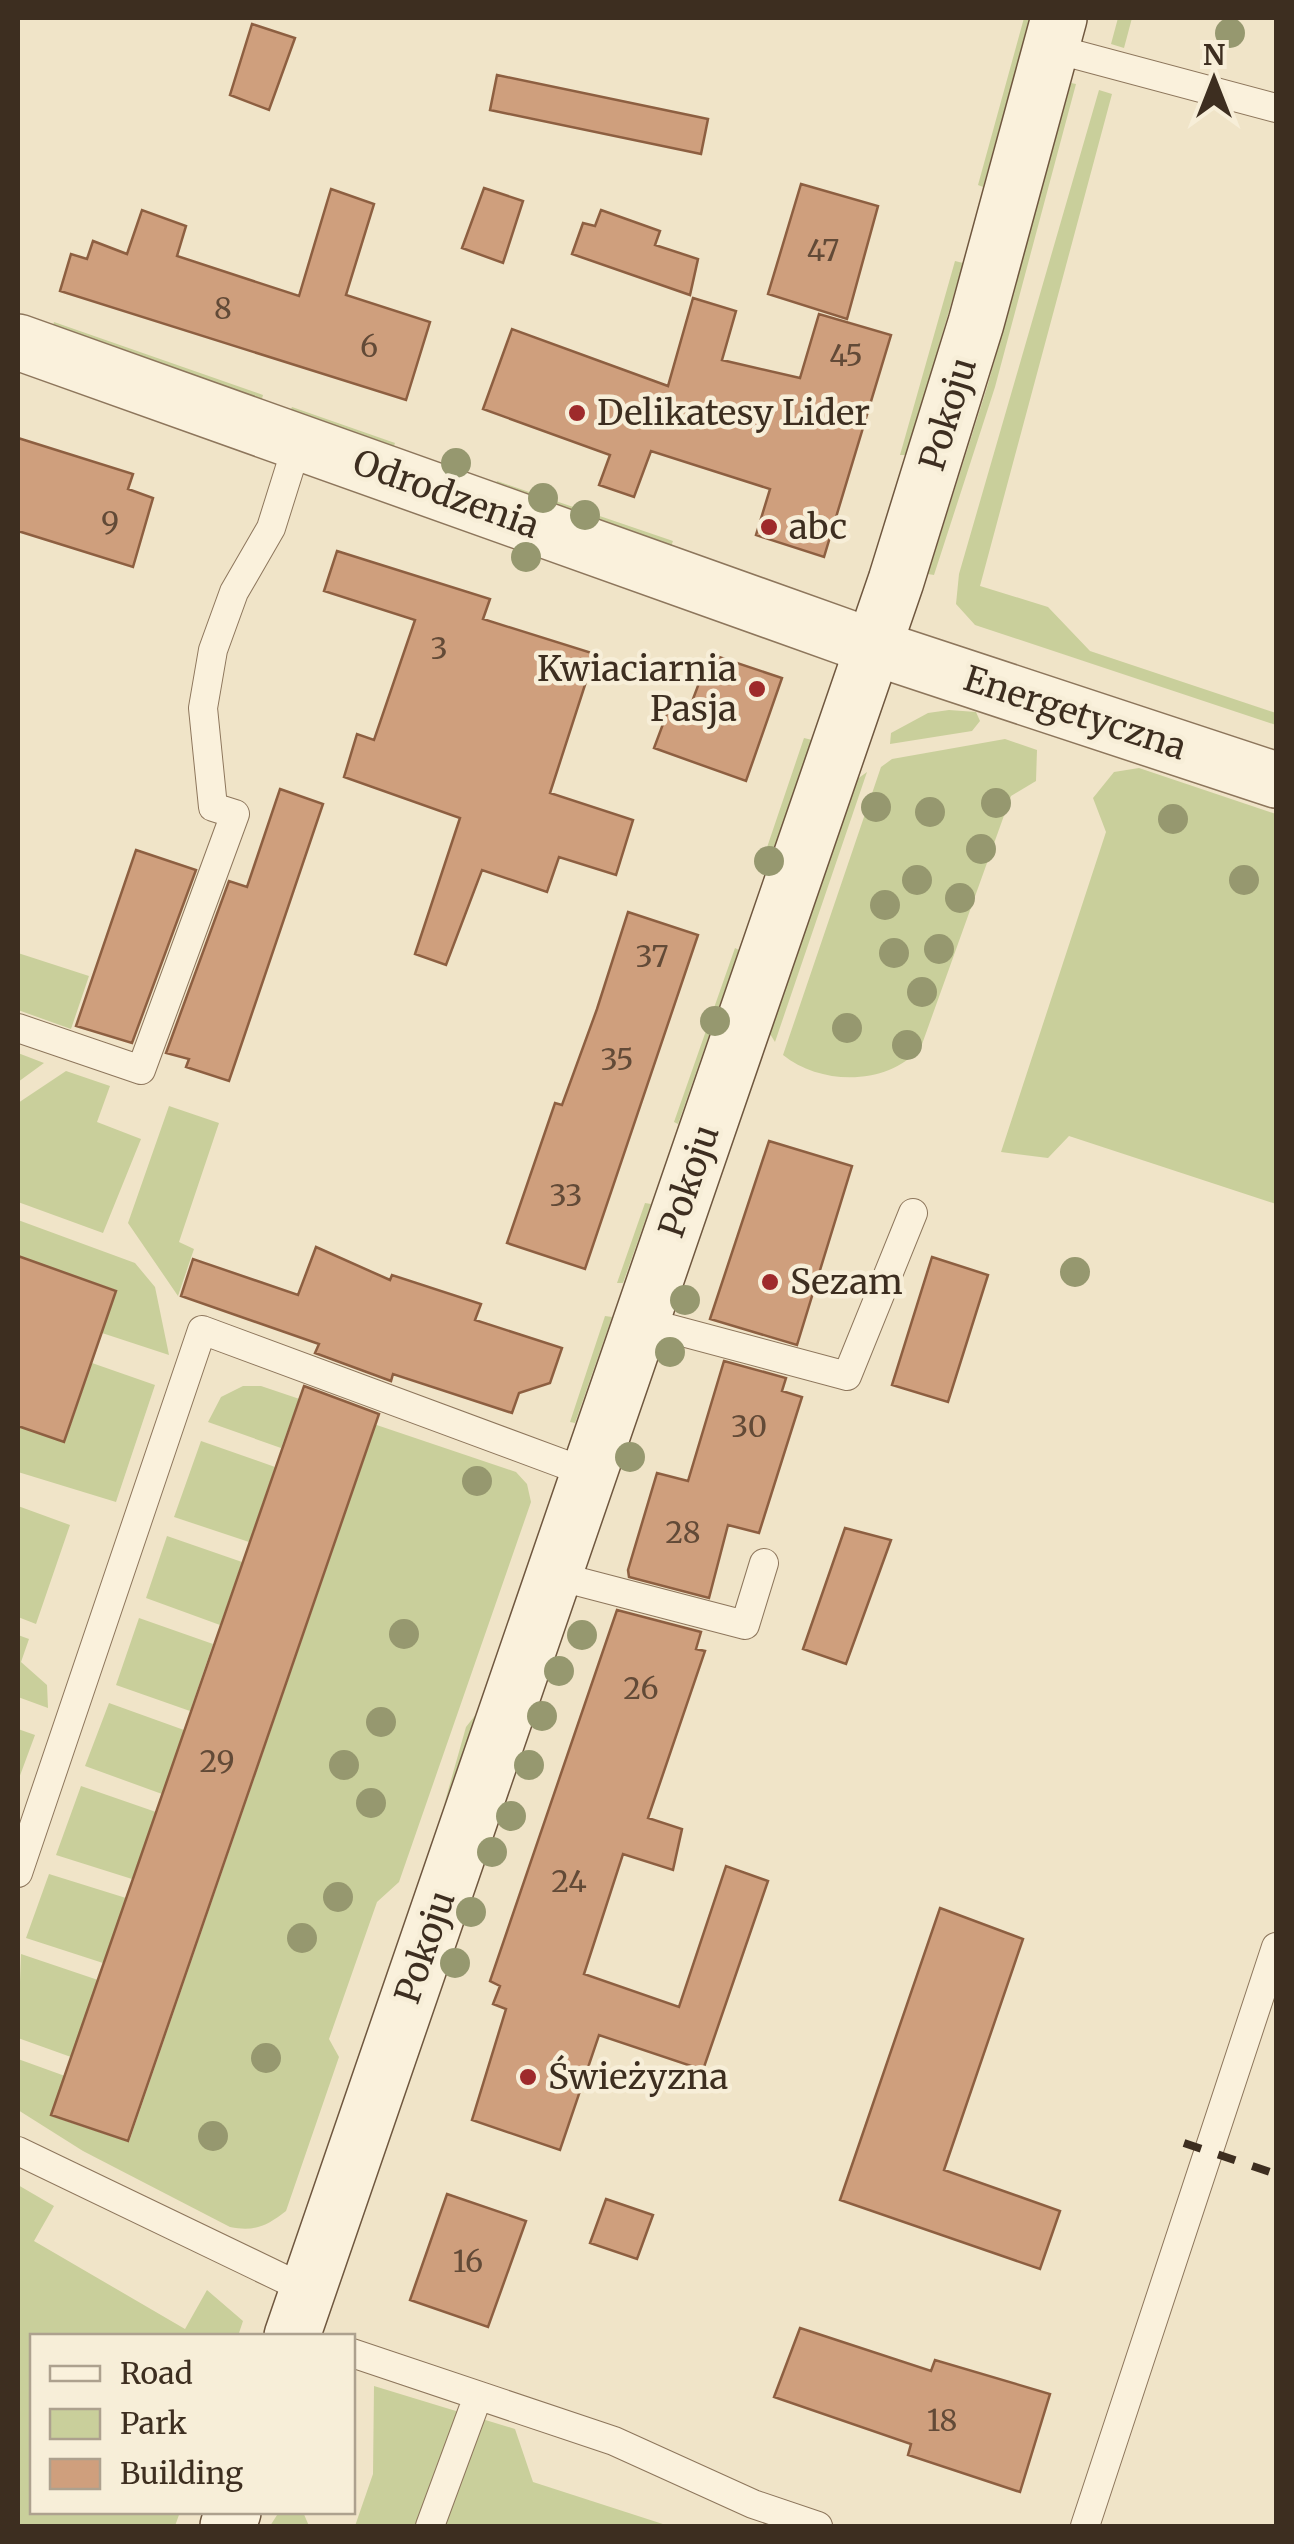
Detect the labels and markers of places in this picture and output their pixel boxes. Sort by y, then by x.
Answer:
place label: Delikatesy Lider [597,391,870,435]
marker: Delikatesy Lider [566,402,588,424]
place label: abc [789,505,847,549]
marker: abc [758,516,780,538]
place label: Kwiaciarnia Pasja [537,647,737,731]
marker: Kwiaciarnia Pasja [746,678,768,700]
place label: Sezam [790,1260,903,1304]
marker: Sezam [759,1271,781,1293]
place label: Świeżyzna [548,2054,728,2099]
marker: Świeżyzna [517,2066,539,2088]

